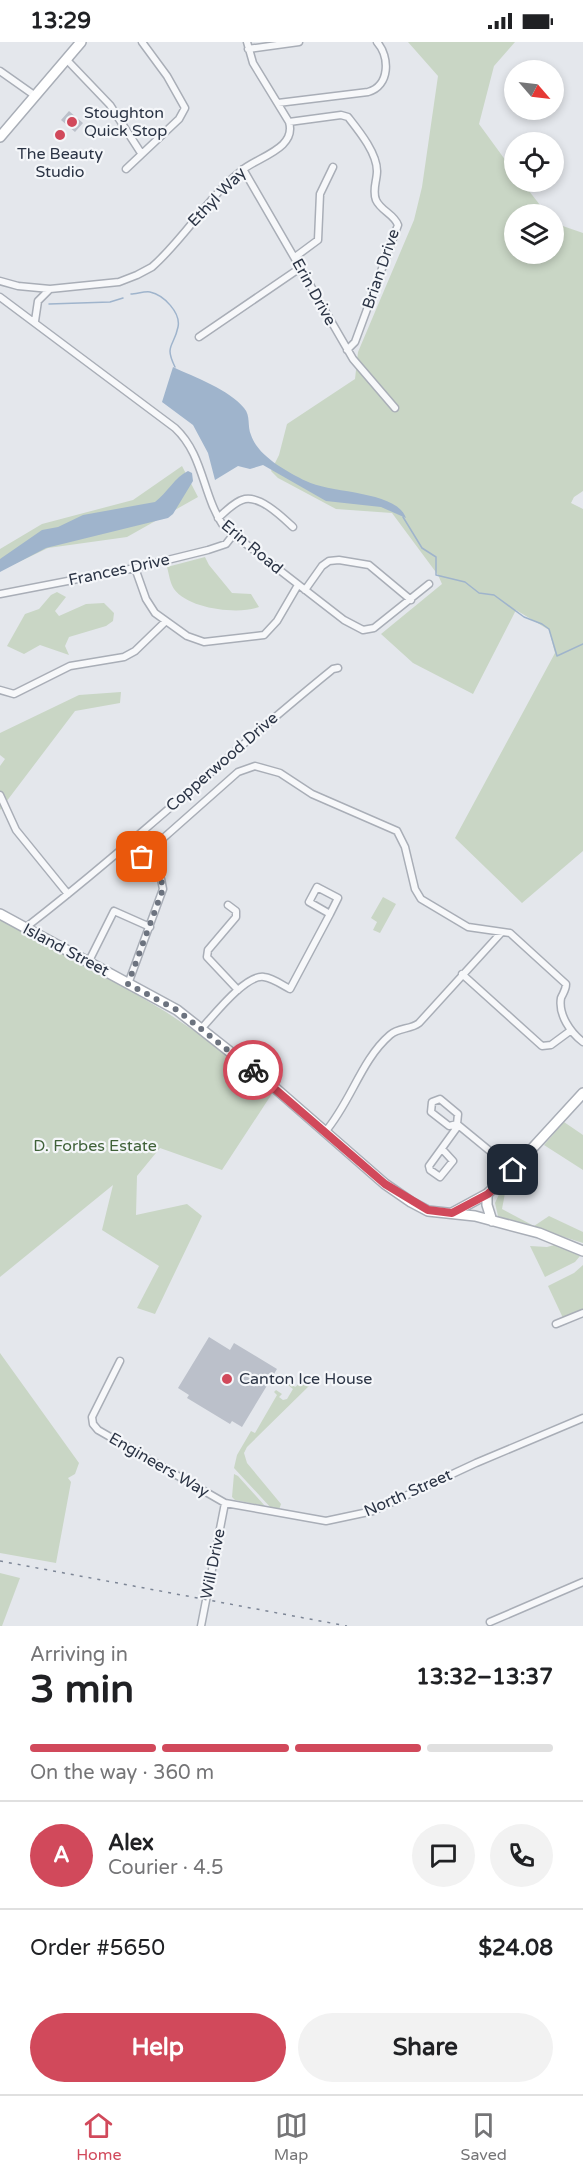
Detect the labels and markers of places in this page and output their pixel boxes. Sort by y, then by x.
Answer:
place label: Stoughton Quick Stop [84,103,167,141]
marker: Stoughton Quick Stop [65,115,79,129]
marker: The Beauty Studio [53,128,67,142]
place label: The Beauty Studio [17,144,103,182]
pin [116,831,167,882]
pin [487,1144,538,1195]
place label: Canton Ice House [239,1369,372,1389]
marker: Canton Ice House [220,1372,234,1386]

